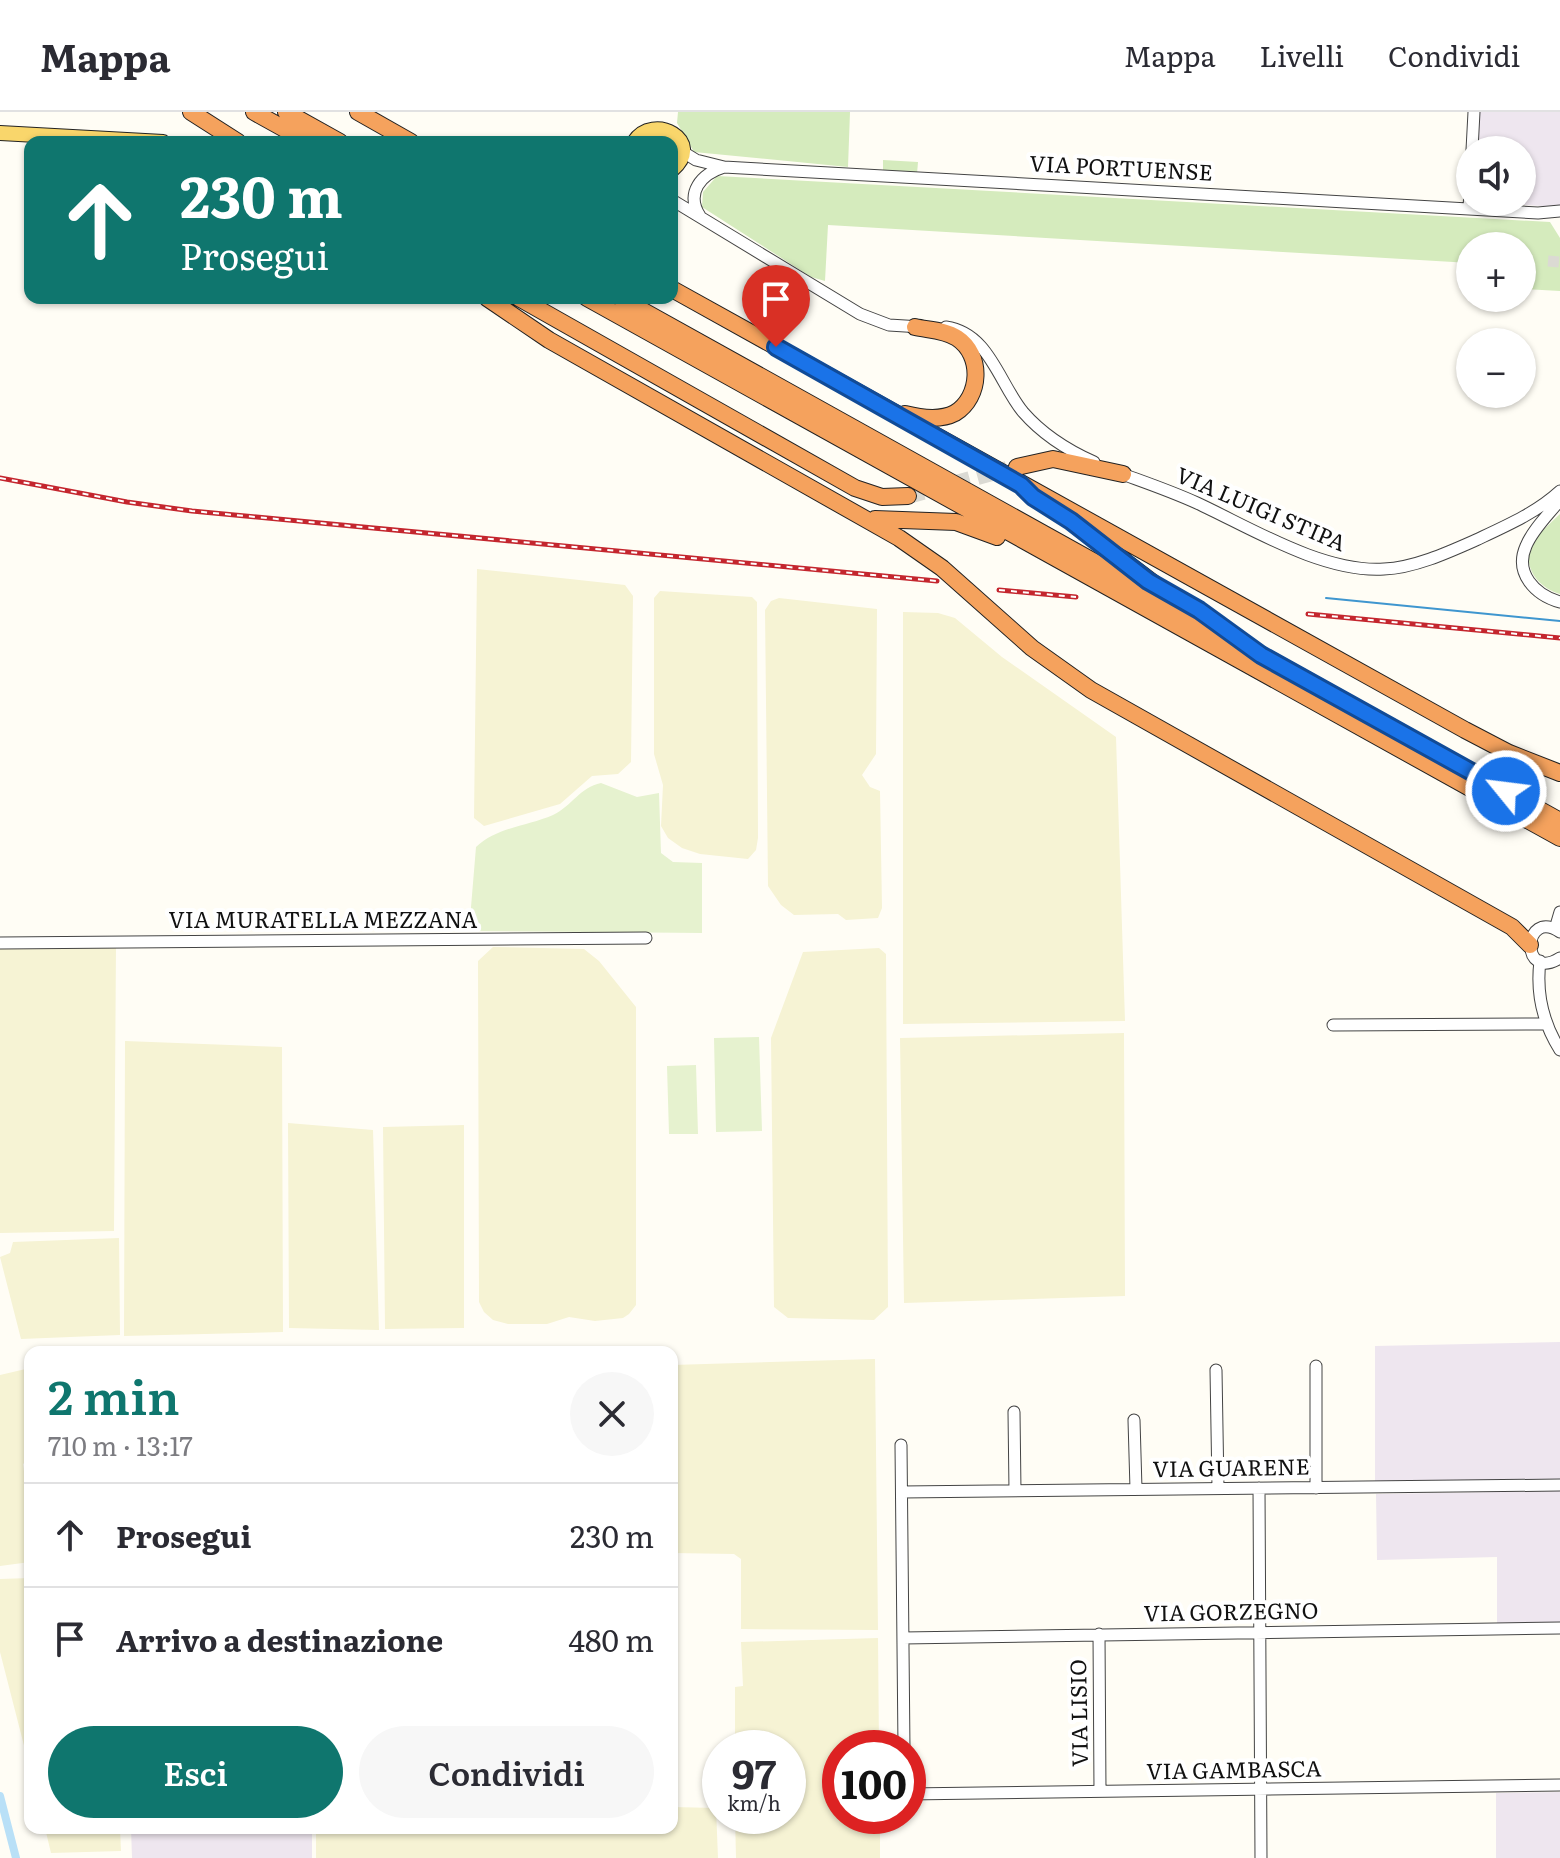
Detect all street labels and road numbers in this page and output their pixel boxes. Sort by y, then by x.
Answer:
street label: VIA PORTUENSE [1029,145,1214,188]
street label: VIA LUIGI STIPA [1172,457,1352,558]
street label: VIA MURATELLA MEZZANA [169,902,477,935]
street label: VIA GUARENE [1152,1449,1310,1484]
street label: VIA GORZEGNO [1143,1592,1319,1629]
street label: VIA LISIO [1060,1659,1095,1767]
street label: VIA GAMBASCA [1146,1750,1322,1787]

